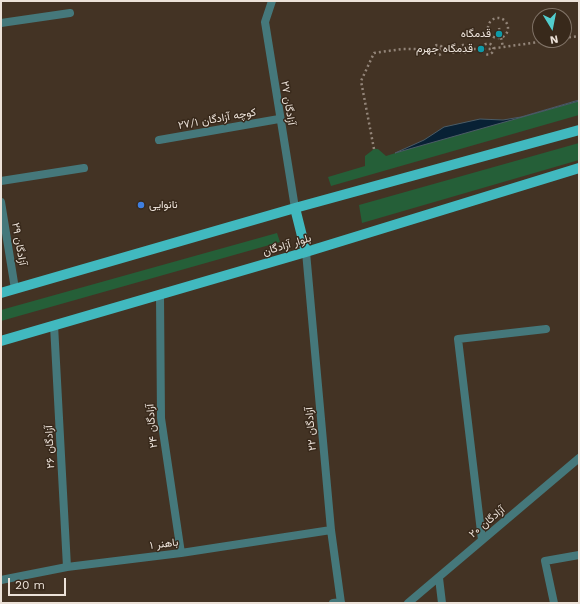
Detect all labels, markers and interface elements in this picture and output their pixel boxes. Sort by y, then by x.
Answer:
north arrow [532,8,572,48]
place label: قدمگاه [461,27,491,41]
marker: قدمگاه [494,29,504,39]
text: N [549,32,559,46]
place label: قدمگاه جهرم [416,42,473,56]
marker: قدمگاه جهرم [476,44,486,54]
street label: آزادگان ۲۷ [278,80,298,126]
street label: کوچه آزادگان ۲۷/۱ [177,106,257,132]
place label: نانوایی [149,198,178,212]
marker: نانوایی [136,200,146,210]
street label: آزادگان ۲۹ [9,222,29,266]
street label: بلوار آزادگان [261,231,313,259]
street label: آزادگان ۲۴ [143,403,161,449]
street label: آزادگان ۲۲ [303,407,319,451]
street label: آزادگان ۲۶ [42,425,58,469]
street label: آزادگان ۲۰ [466,503,508,541]
street label: باهنر ۱ [149,536,179,552]
scale bar [10,570,68,596]
text: 20 m [15,578,45,592]

